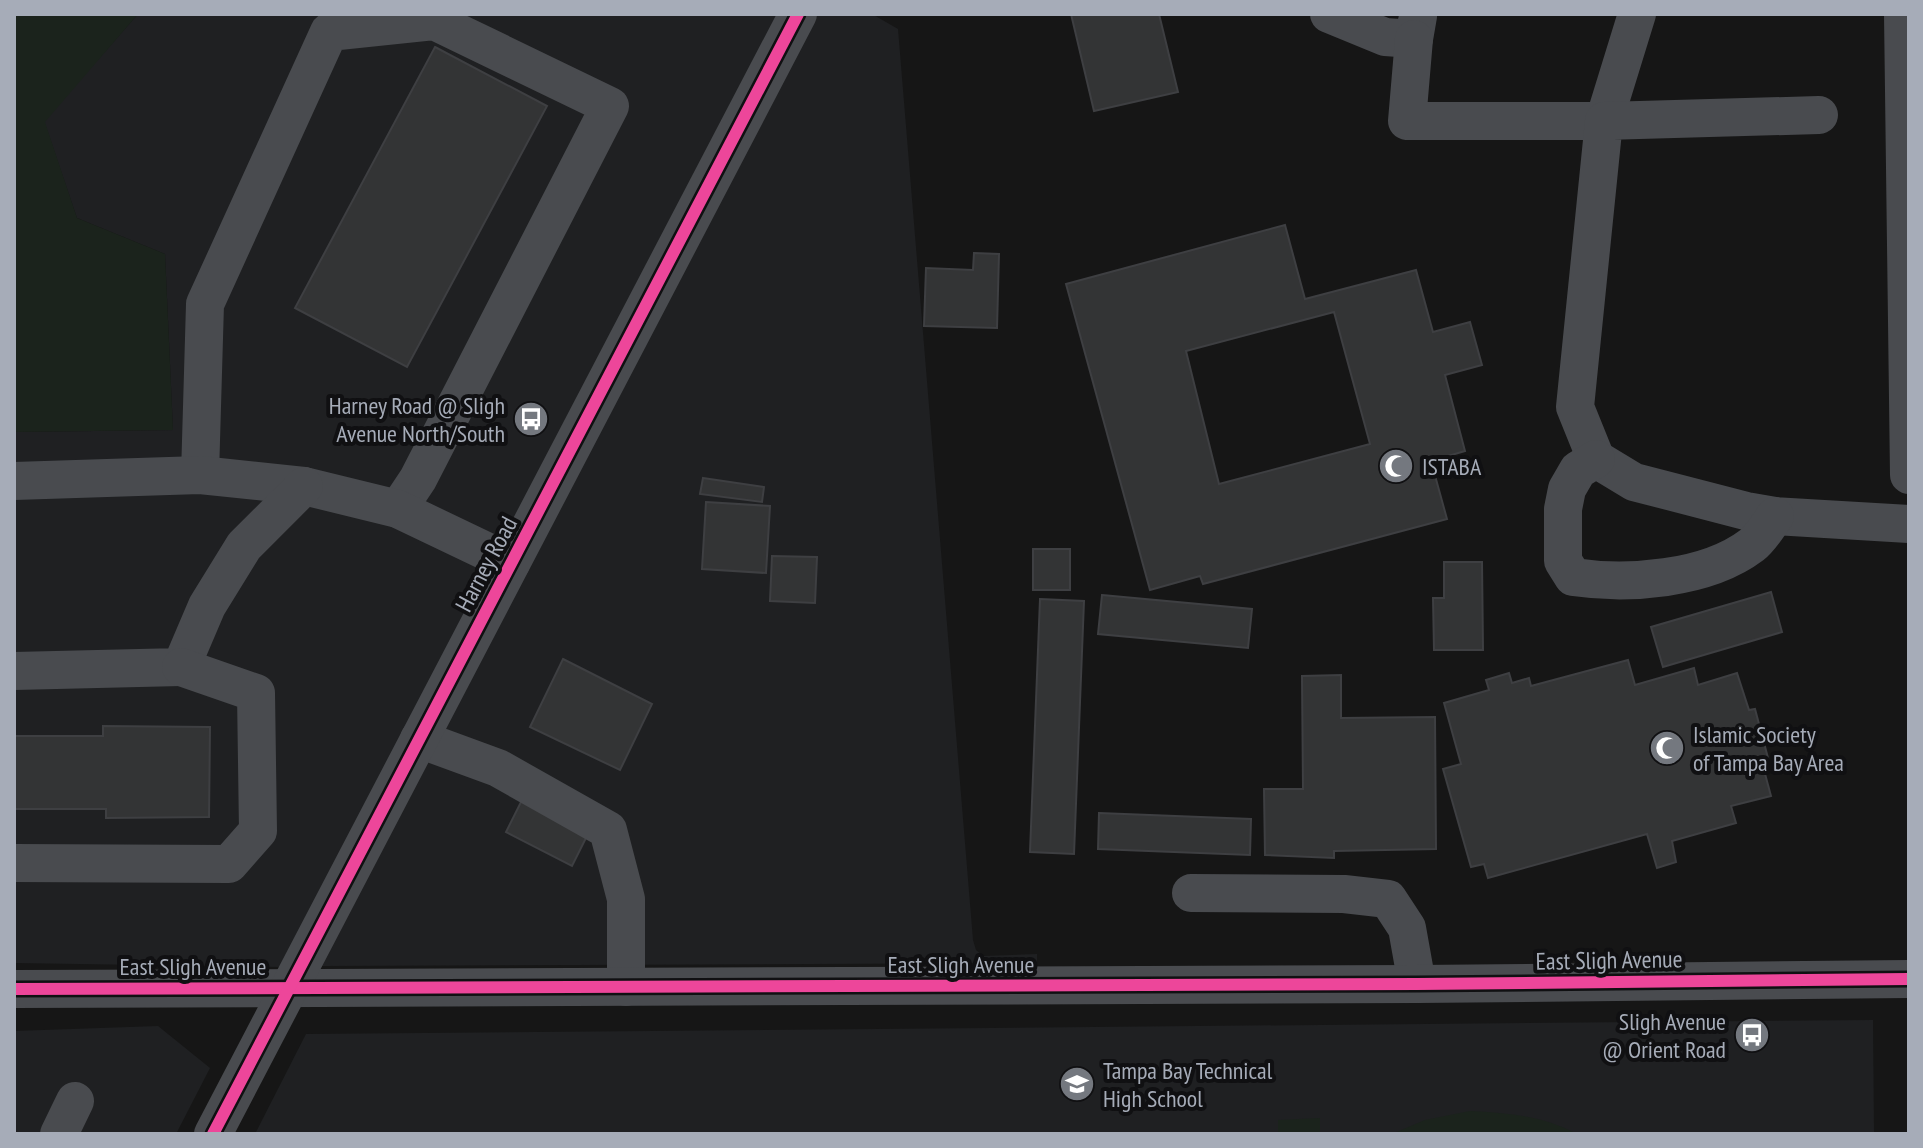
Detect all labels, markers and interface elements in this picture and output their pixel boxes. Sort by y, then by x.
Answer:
place label: Harney Road @ Sligh Avenue North/South [329,390,505,449]
bus stop icon: Harney Road @ Sligh Avenue North/South [512,400,550,438]
mosque icon: ISTABA [1377,447,1415,485]
place label: ISTABA [1422,451,1482,482]
street label: Harney Road [448,511,524,617]
place label: Islamic Society of Tampa Bay Area [1693,719,1844,778]
mosque icon: Islamic Society of Tampa Bay Area [1648,729,1686,767]
street label: East Sligh Avenue [1535,943,1683,977]
street label: East Sligh Avenue [888,949,1034,980]
street label: East Sligh Avenue [120,951,266,982]
place label: Sligh Avenue @ Orient Road [1602,1006,1726,1065]
bus stop icon: Sligh Avenue @ Orient Road [1733,1016,1771,1054]
place label: Tampa Bay Technical High School [1103,1055,1273,1114]
school or university icon: Tampa Bay Technical High School [1058,1065,1096,1103]

